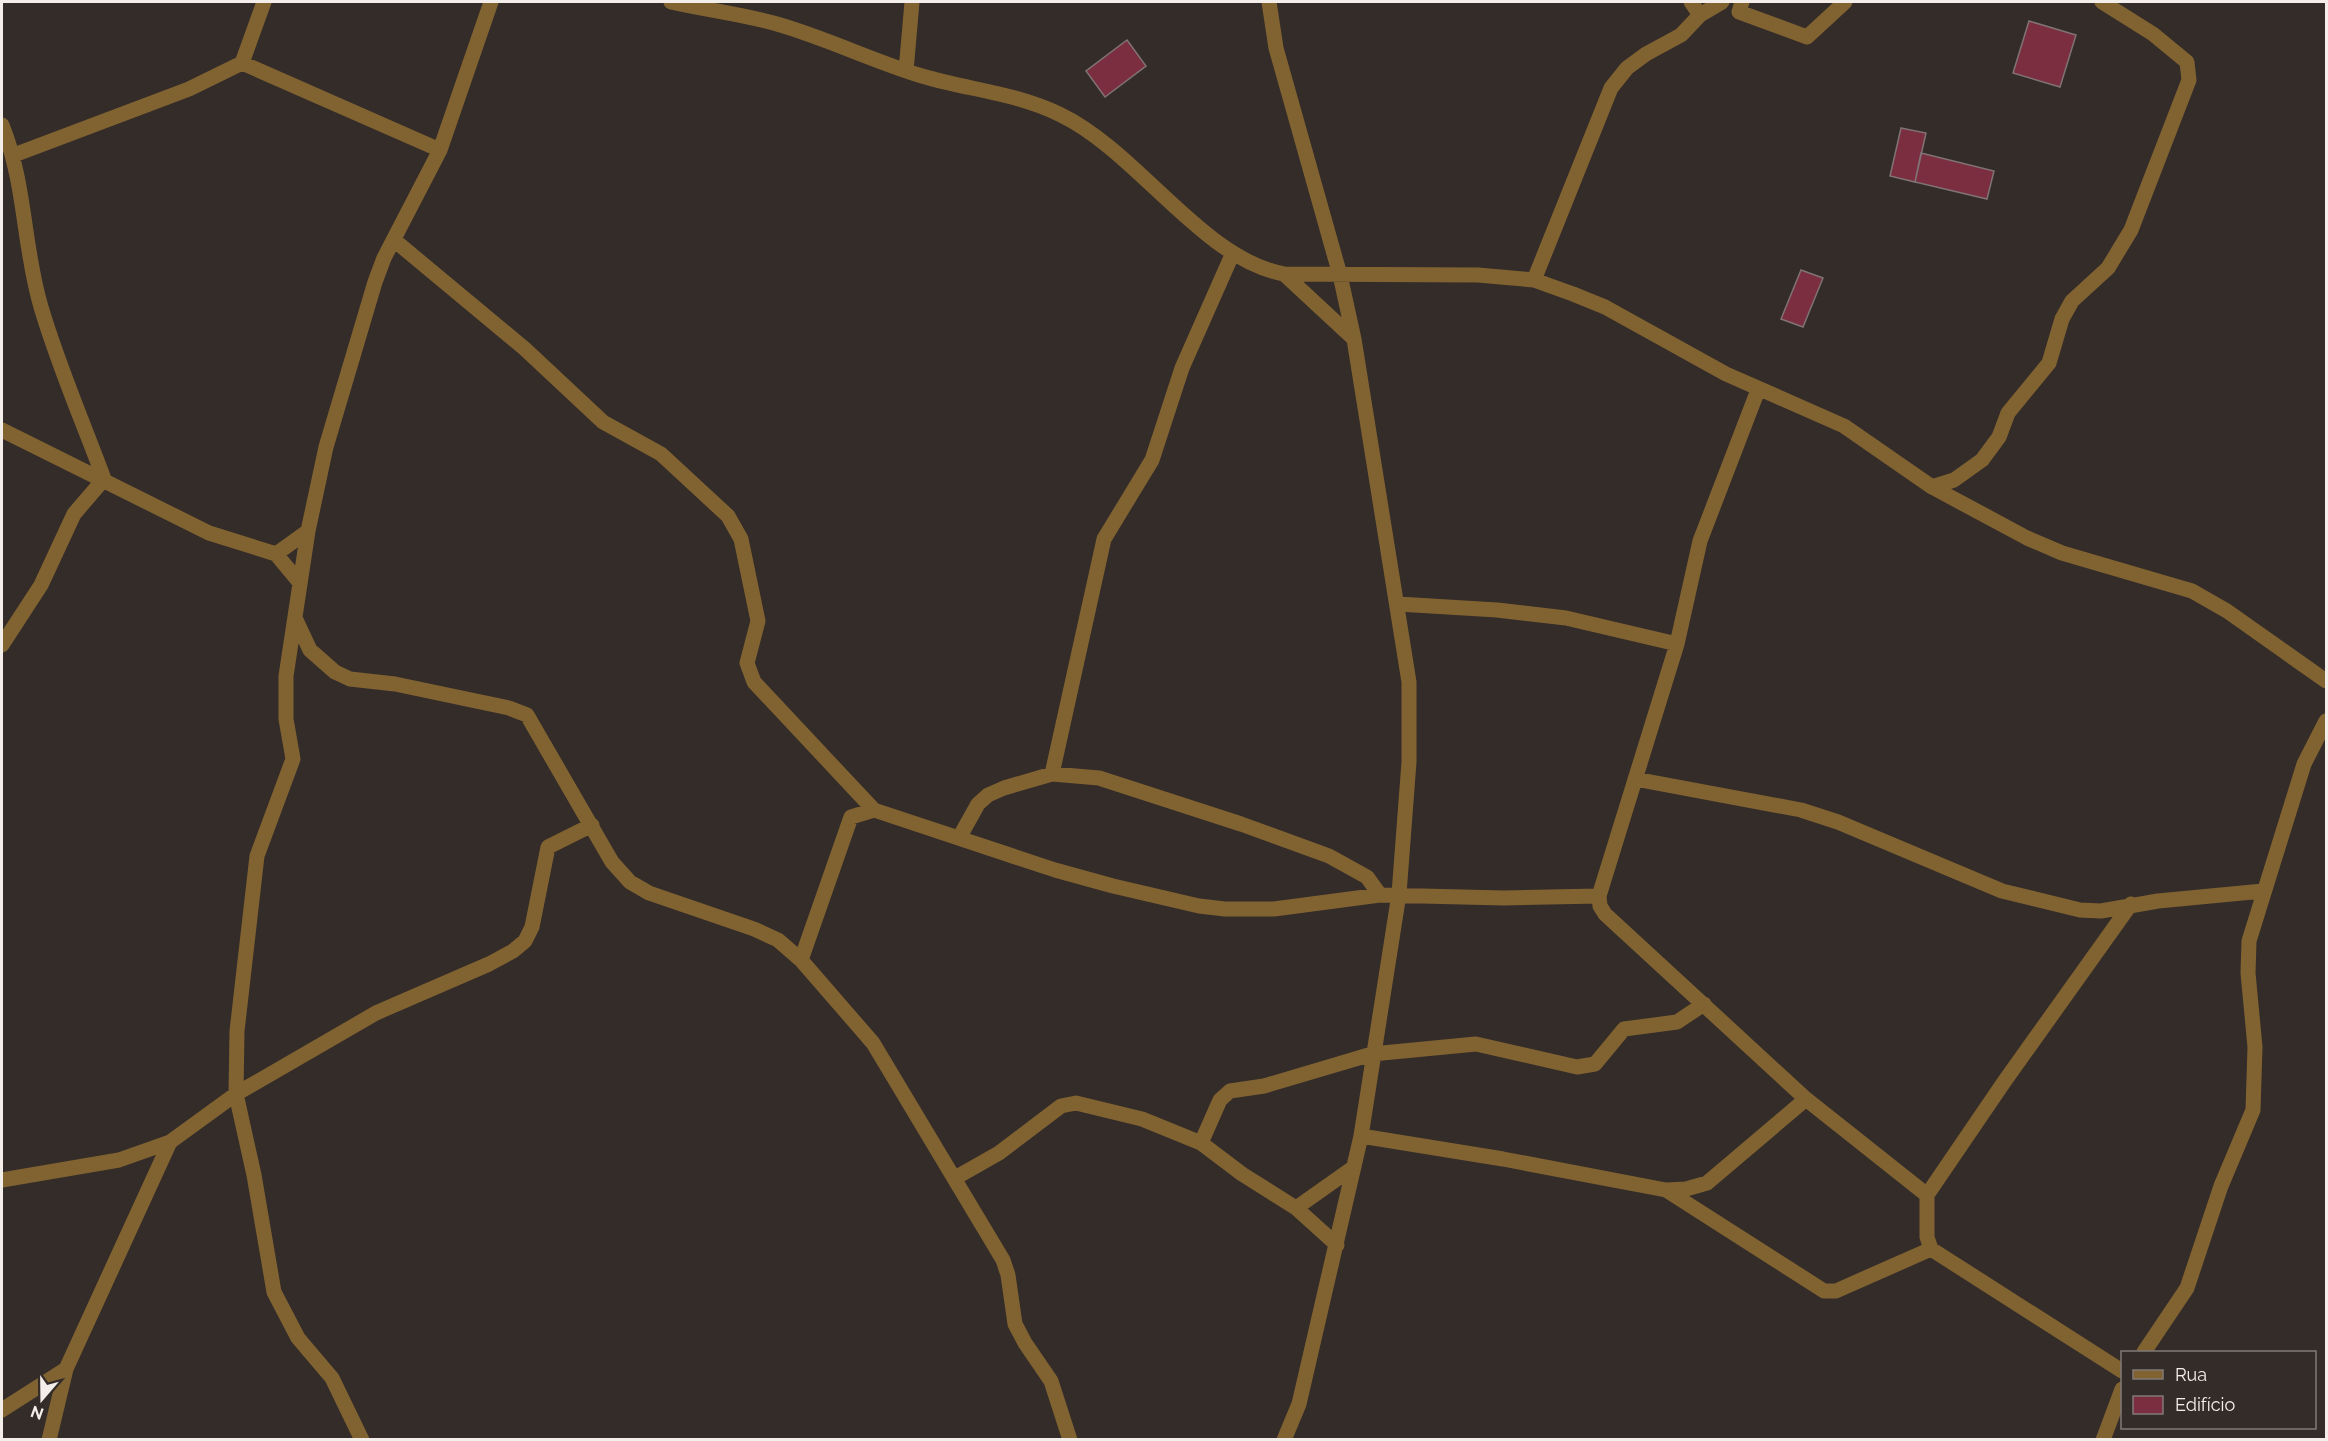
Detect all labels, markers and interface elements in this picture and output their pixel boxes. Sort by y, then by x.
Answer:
legend [2121,1351,2316,1429]
text: Rua [2175,1364,2207,1385]
north arrow [12,1369,72,1429]
text: Edifício [2175,1394,2235,1415]
text: N [28,1402,46,1424]

